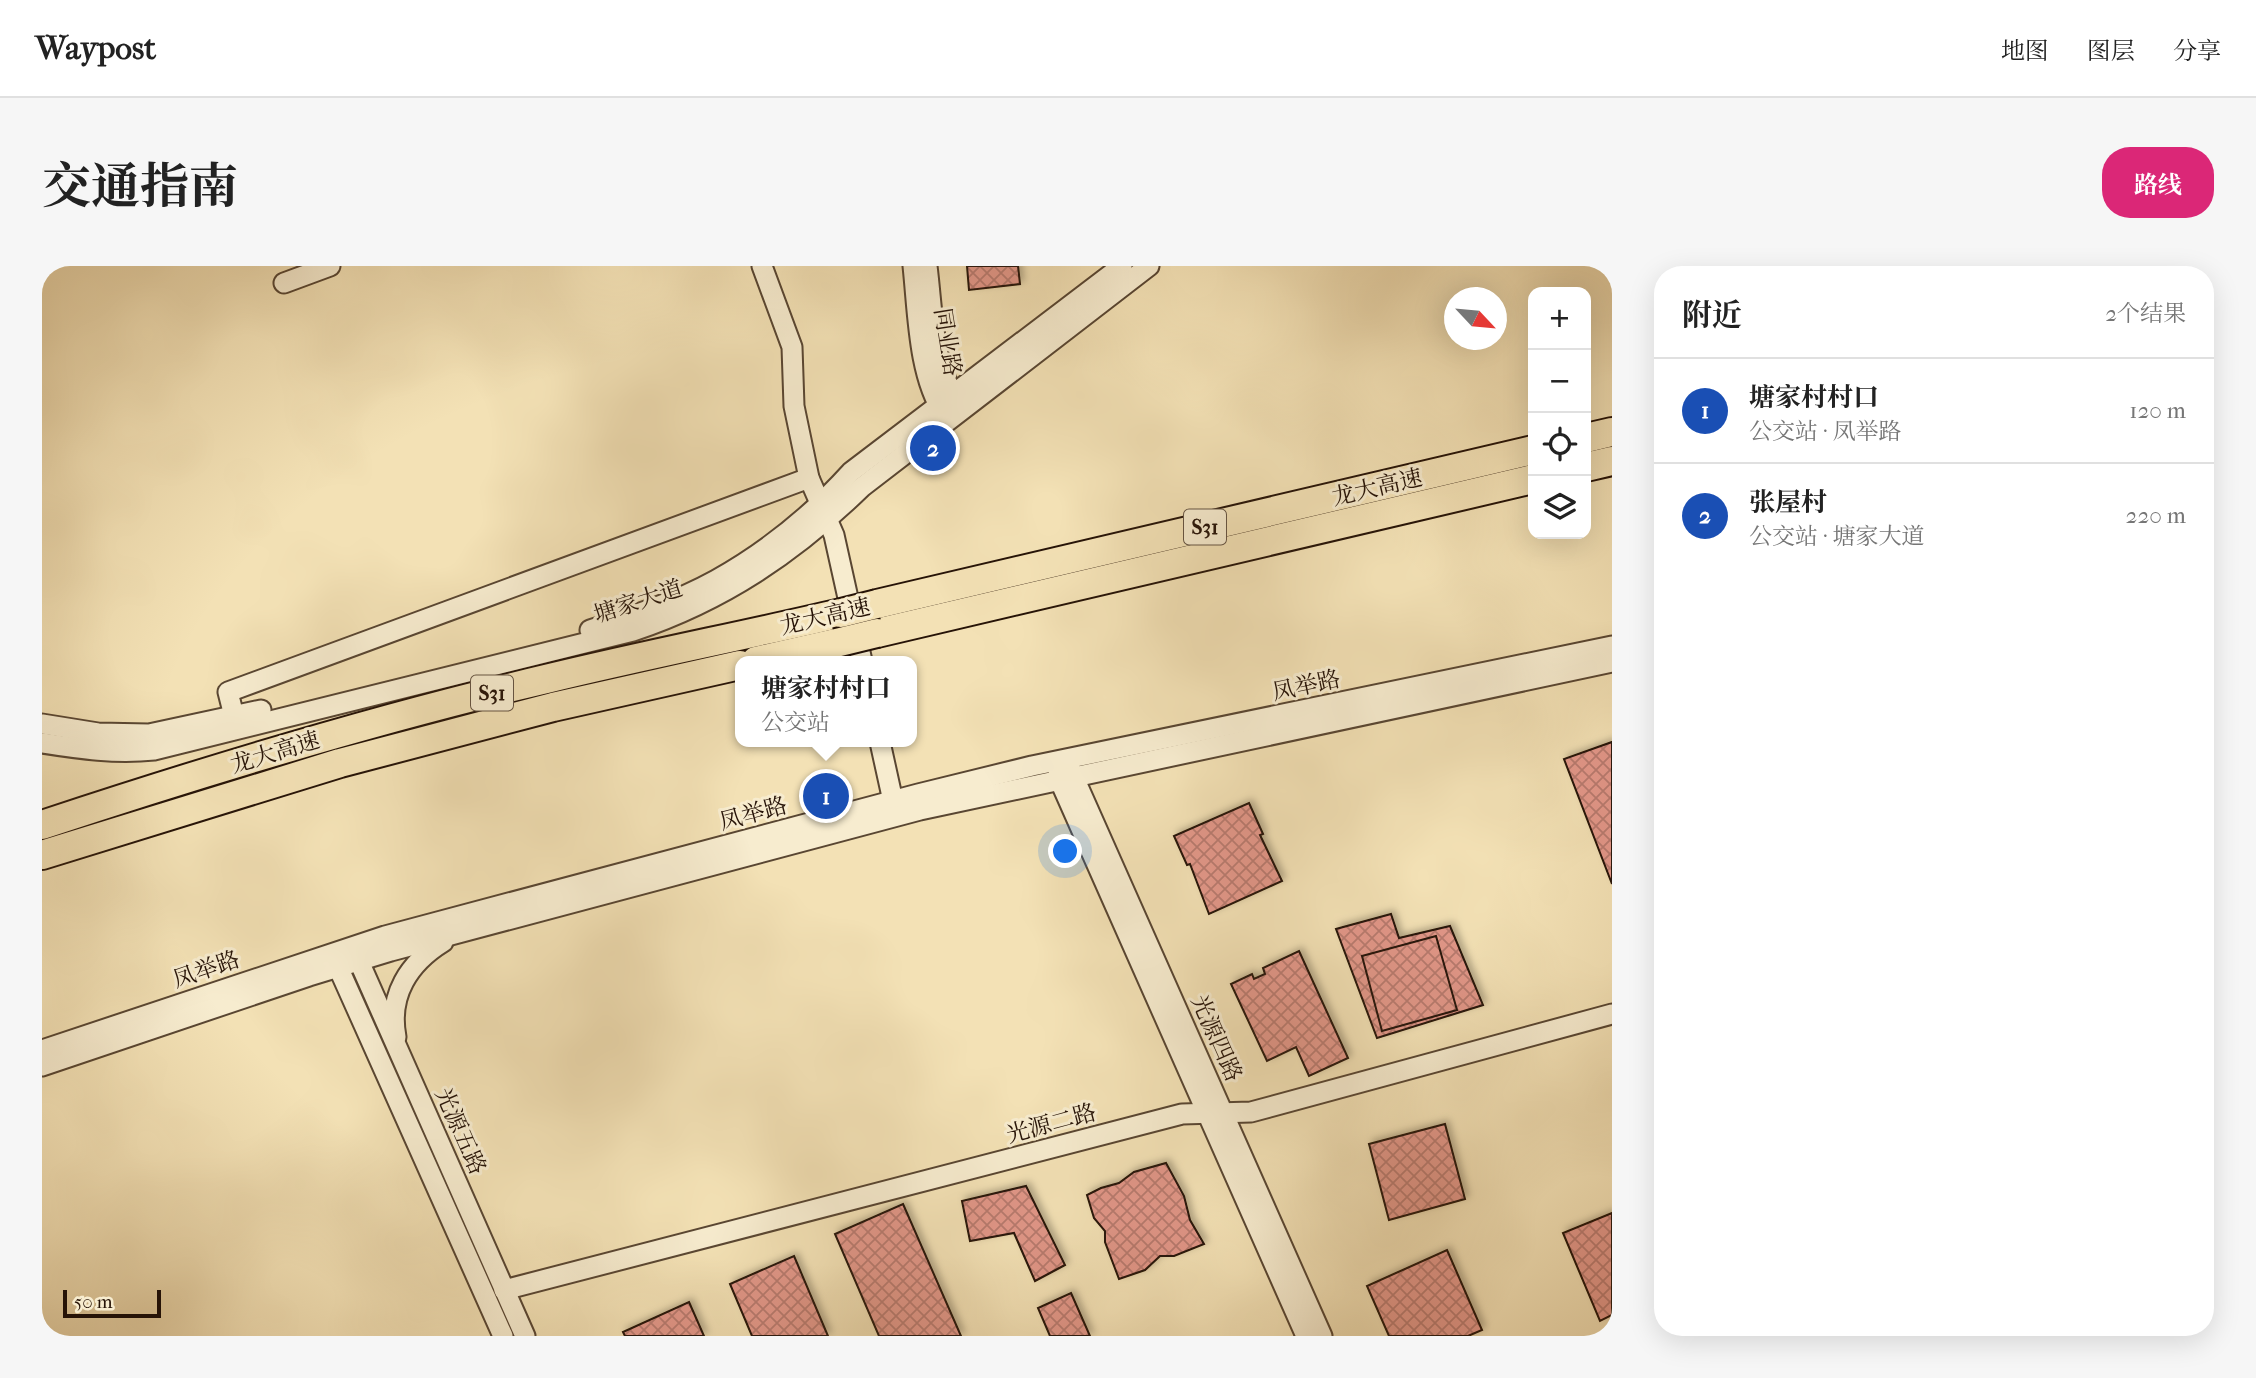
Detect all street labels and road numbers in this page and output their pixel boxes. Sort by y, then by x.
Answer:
street label: 同业路 [929,306,966,378]
street label: 龙大高速 [1329,464,1425,511]
road number: S31 [1184,510,1226,544]
street label: 塘家大道 [590,574,686,629]
street label: 龙大高速 [777,593,873,640]
street label: 凤举路 [1270,665,1343,706]
road number: S31 [471,676,513,710]
street label: 龙大高速 [227,726,323,779]
street label: 凤举路 [716,792,790,835]
street label: 凤举路 [169,945,243,993]
street label: 光源四路 [1186,991,1248,1086]
street label: 光源五路 [430,1084,492,1179]
street label: 光源二路 [1003,1099,1099,1148]

